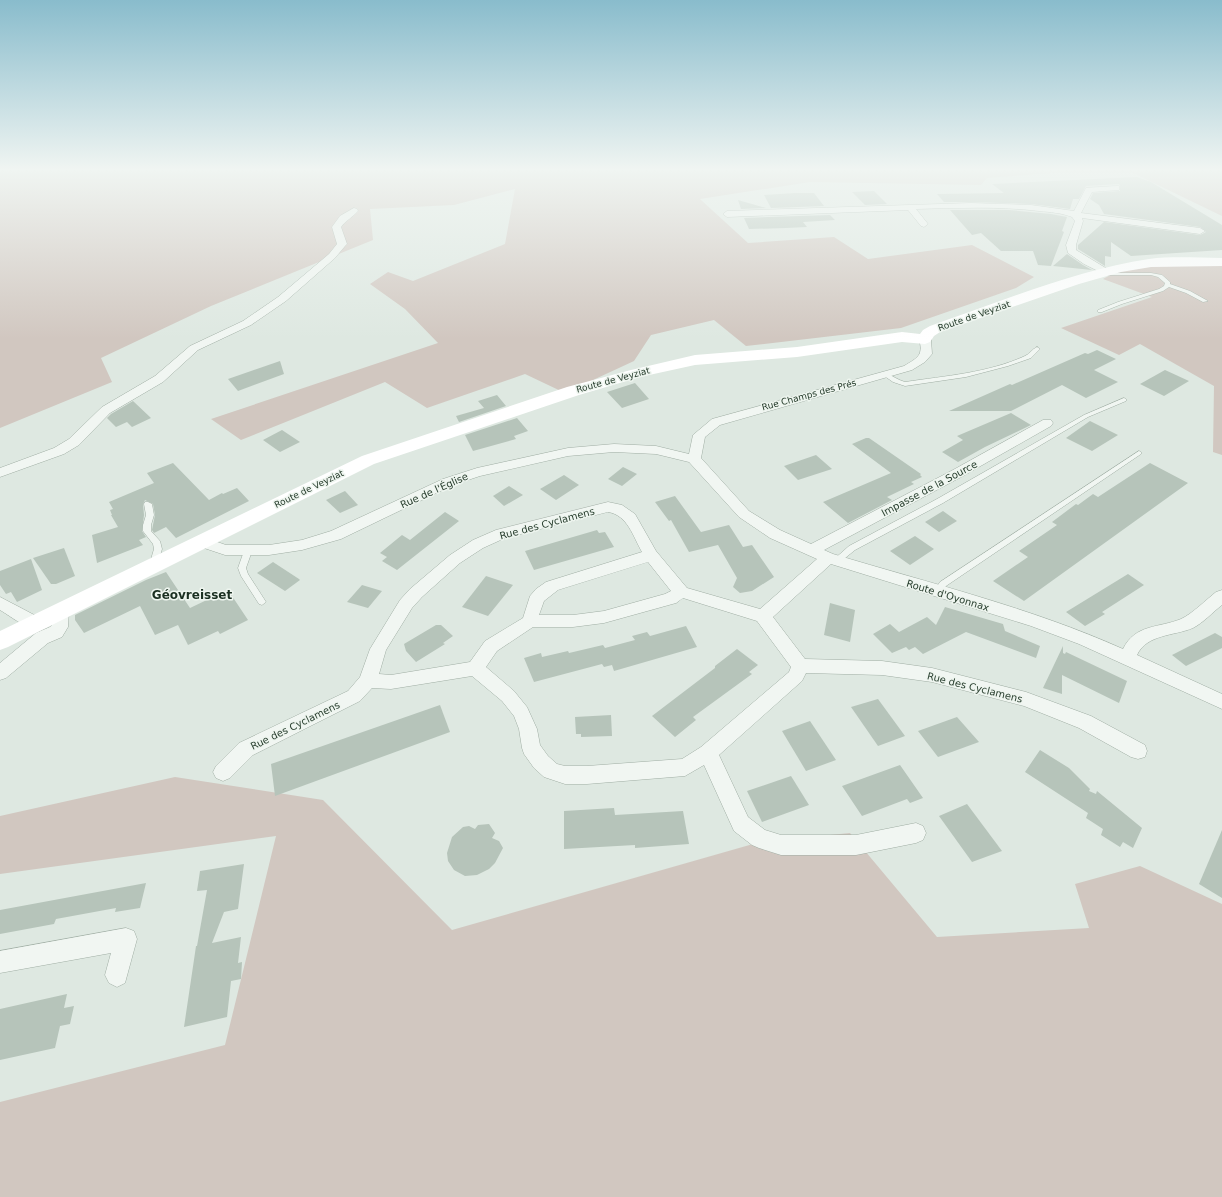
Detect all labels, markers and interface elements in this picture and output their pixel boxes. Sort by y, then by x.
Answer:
street label: Route de Veyziat [937,299,1012,333]
street label: Route de Veyziat [575,365,651,395]
street label: Rue Champs des Prés [761,378,858,412]
street label: Impasse de la Source [879,458,979,518]
street label: Route de Veyziat [273,468,346,510]
street label: Rue de l'Église [398,470,470,510]
street label: Rue des Cyclamens [498,506,596,541]
street label: Route d'Oyonnax [905,578,991,613]
district label: Géovreisset [152,588,232,602]
street label: Rue des Cyclamens [926,670,1024,705]
street label: Rue des Cyclamens [249,699,342,752]

